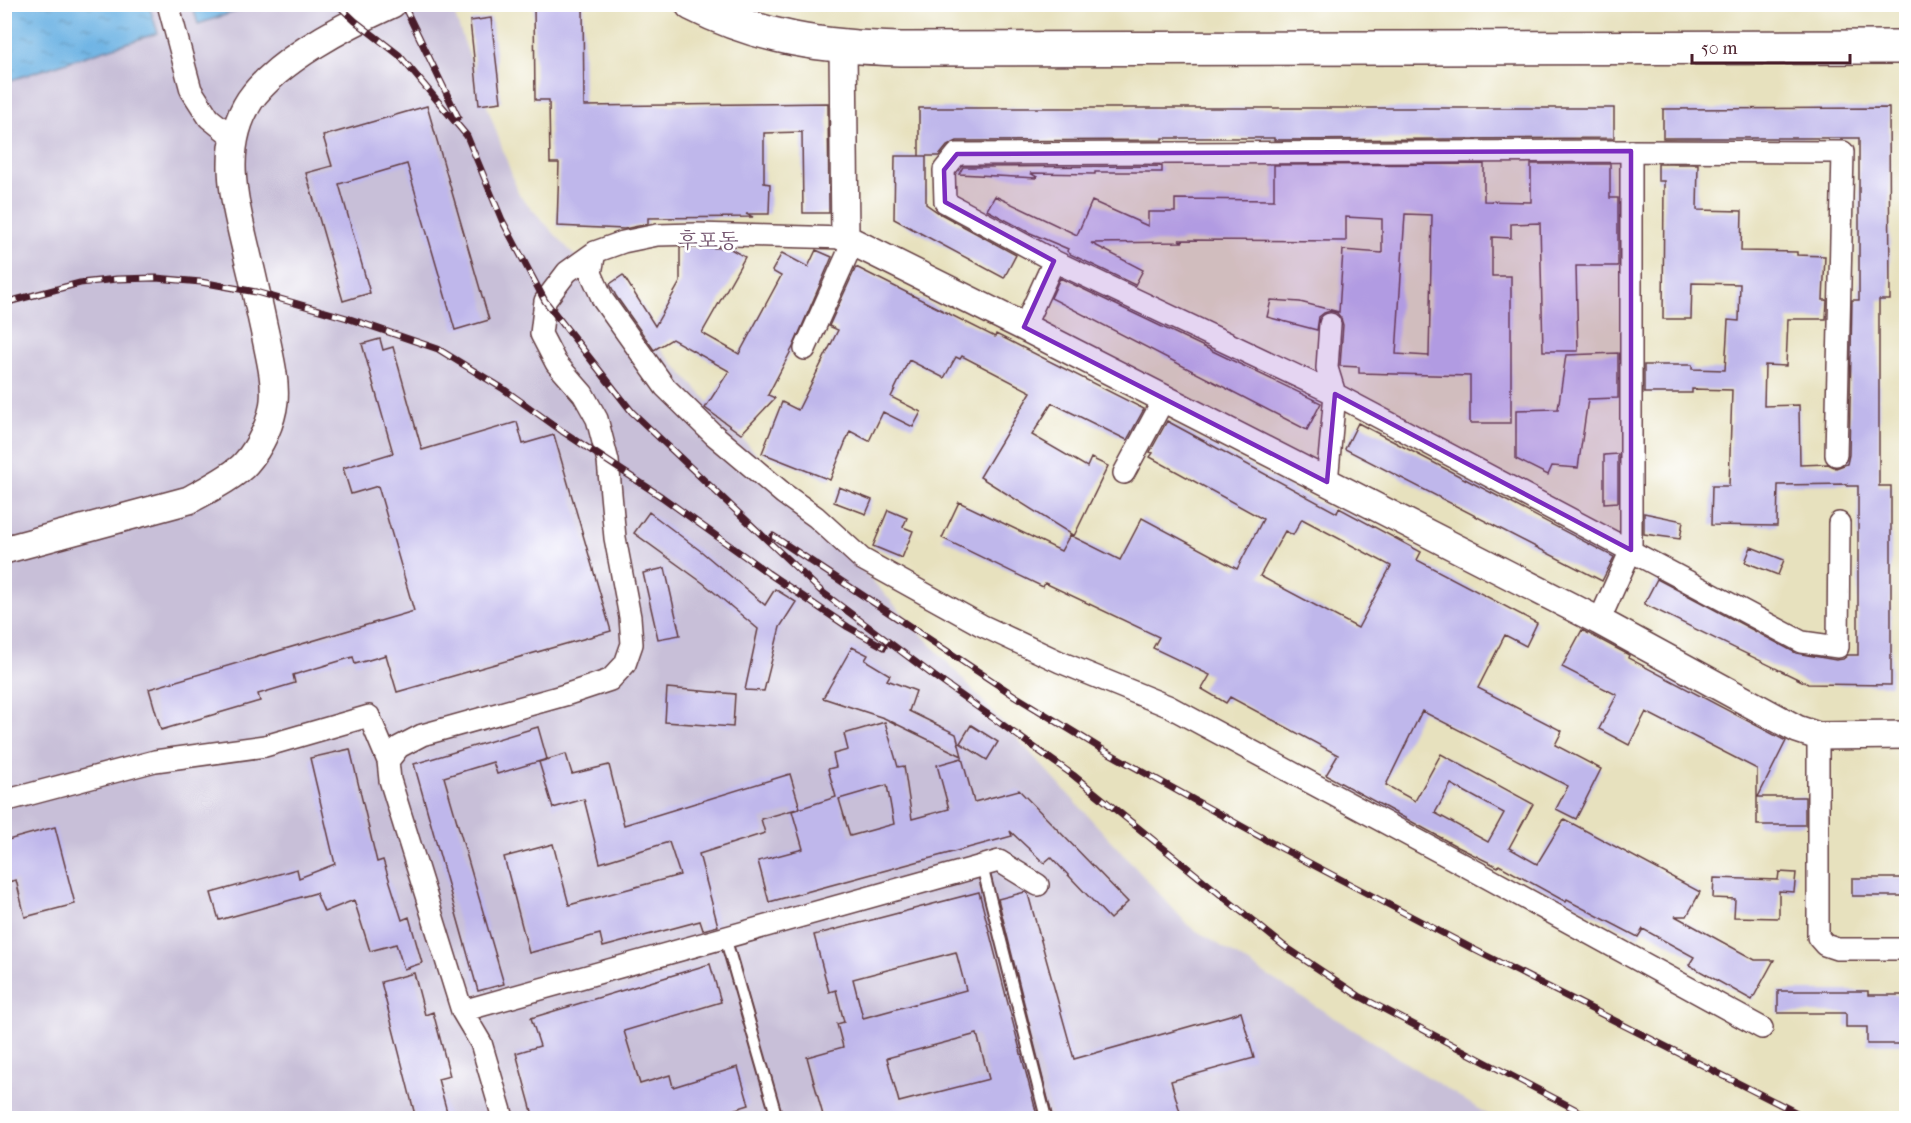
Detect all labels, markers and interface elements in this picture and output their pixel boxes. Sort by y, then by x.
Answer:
scale bar [1692,27,1850,65]
text: 50 m [1701,38,1738,59]
district label: 후포동 [678,229,738,253]

